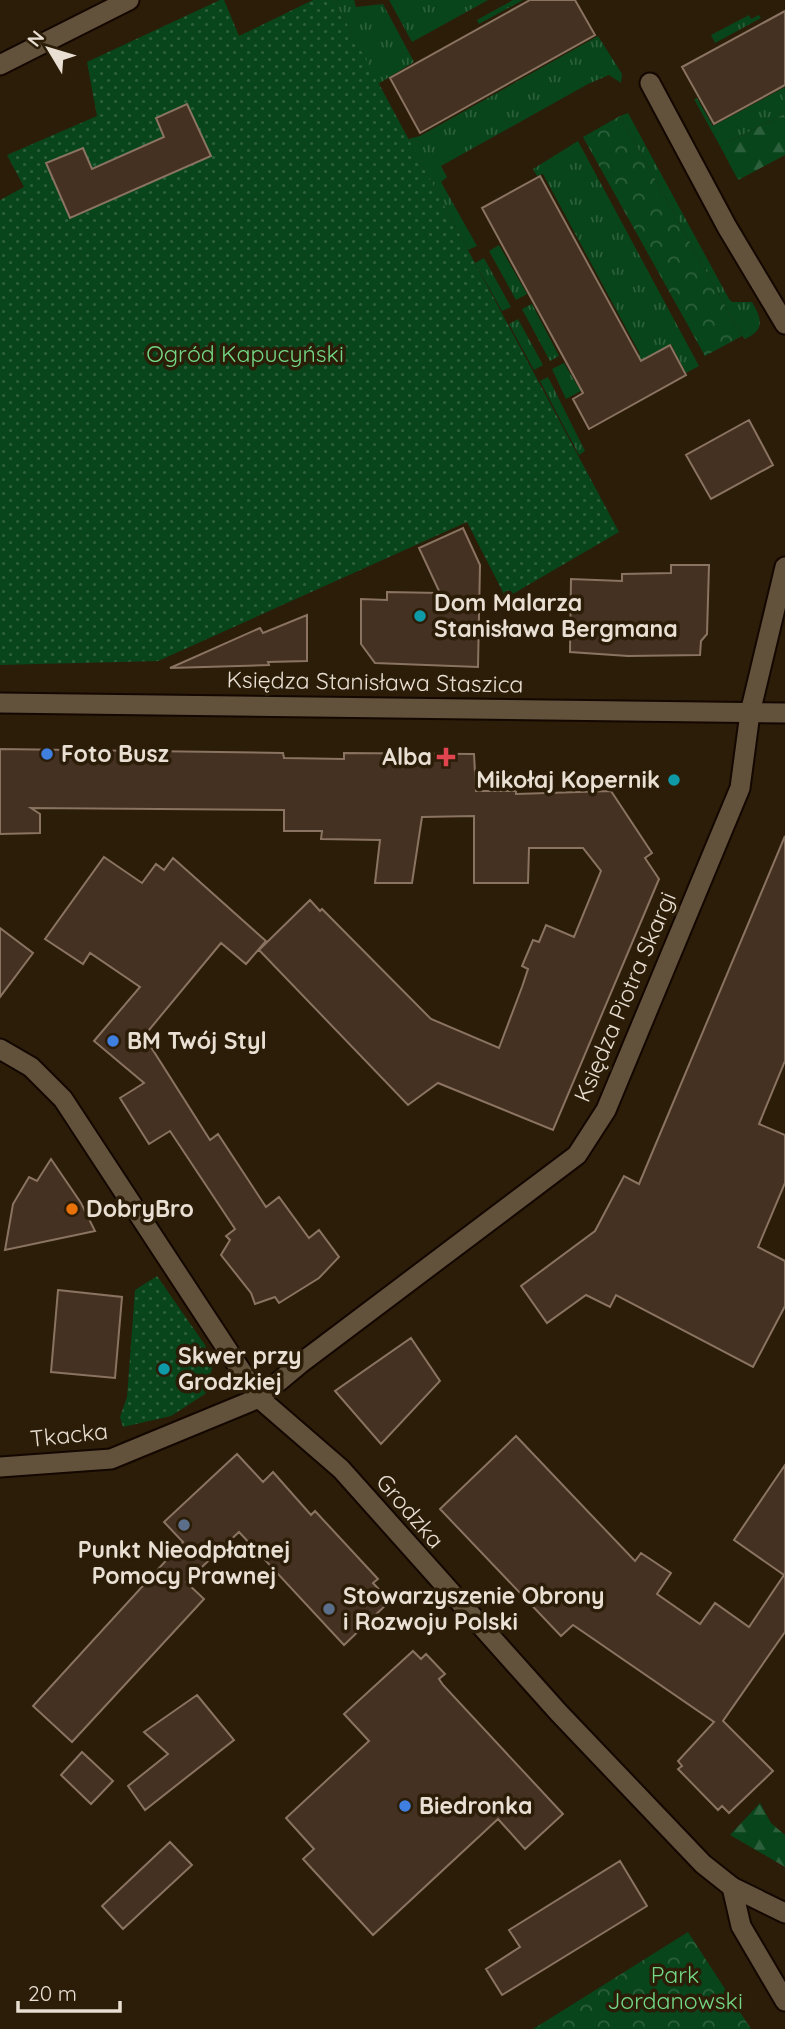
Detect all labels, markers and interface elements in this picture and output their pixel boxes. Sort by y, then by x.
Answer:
north arrow [14,14,84,84]
text: N [22,26,49,51]
park label: Ogród Kapucyński [146,339,344,368]
place label: Dom Malarza Stanisława Bergmana [434,588,678,643]
marker: Dom Malarza Stanisława Bergmana [412,608,428,624]
street label: Księdza Stanisława Staszica [226,664,524,699]
place label: Foto Busz [61,739,169,768]
place label: Alba [382,742,432,771]
marker: Foto Busz [39,746,55,762]
marker: Alba [438,749,454,765]
place label: Mikołaj Kopernik [476,765,660,794]
marker: Mikołaj Kopernik [666,772,682,788]
street label: Księdza Piotra Skargi [567,887,682,1106]
place label: BM Twój Styl [127,1026,267,1055]
marker: BM Twój Styl [105,1033,121,1049]
place label: DobryBro [86,1194,194,1223]
marker: DobryBro [64,1201,80,1217]
place label: Skwer przy Grodzkiej [178,1341,302,1396]
marker: Skwer przy Grodzkiej [156,1361,172,1377]
street label: Tkacka [29,1416,109,1453]
street label: Grodzka [370,1467,451,1554]
marker: Punkt Nieodpłatnej Pomocy Prawnej [176,1517,192,1533]
place label: Punkt Nieodpłatnej Pomocy Prawnej [78,1535,290,1590]
place label: Stowarzyszenie Obrony i Rozwoju Polski [343,1581,605,1636]
marker: Stowarzyszenie Obrony i Rozwoju Polski [321,1601,337,1617]
place label: Biedronka [419,1791,532,1820]
marker: Biedronka [397,1798,413,1814]
park label: Park Jordanowski [607,1960,743,2015]
scale bar [18,1969,119,2013]
text: 20 m [28,1980,77,2006]

